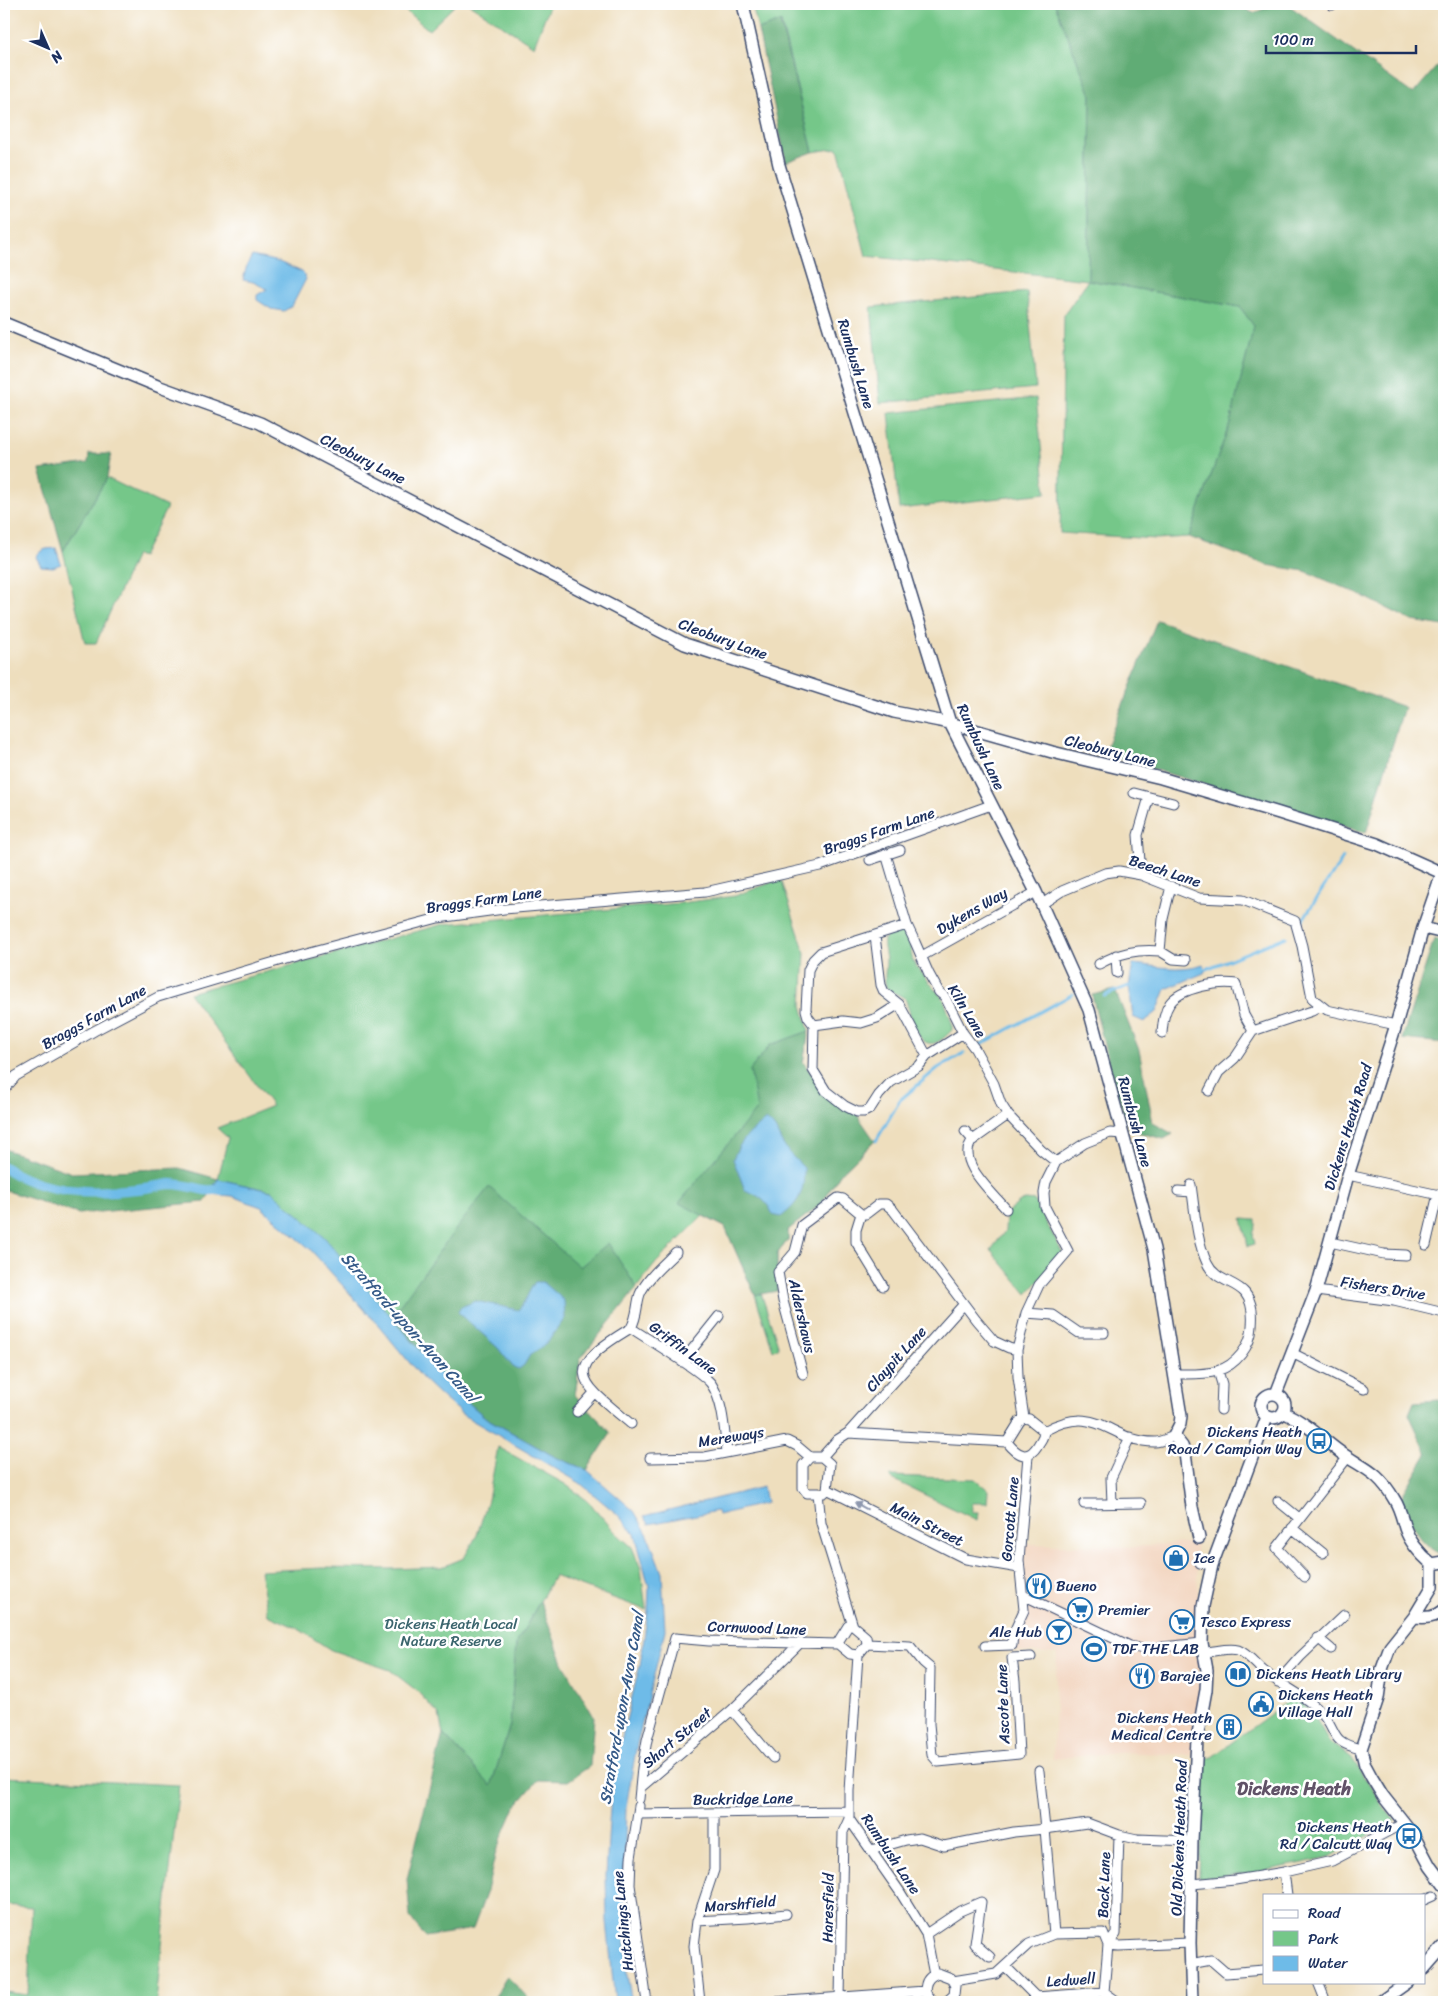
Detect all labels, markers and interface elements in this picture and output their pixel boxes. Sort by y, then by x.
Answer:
north arrow [22,22,72,72]
scale bar [1266,22,1416,54]
text: 100 m [1273,27,1314,53]
text: N [44,44,70,69]
street label: Rumbush Lane [830,316,882,412]
street label: Cleobury Lane [316,426,411,492]
street label: Cleobury Lane [675,611,771,667]
street label: Rumbush Lane [950,699,1013,795]
street label: Cleobury Lane [1062,727,1159,775]
street label: Braggs Farm Lane [820,800,939,862]
street label: Beech Lane [1126,847,1205,895]
street label: Braggs Farm Lane [424,879,544,921]
street label: Dykens Way [932,880,1013,942]
street label: Braggs Farm Lane [37,977,152,1057]
street label: Kiln Lane [941,979,993,1043]
street label: Dickens Heath Road [1316,1059,1380,1193]
street label: Rumbush Lane [1110,1074,1160,1170]
water label: Stratford-upon-Avon Canal [334,1245,488,1412]
street label: Fishers Drive [1339,1268,1428,1308]
street label: Aldershaws [781,1275,823,1356]
street label: Griffin Lane [643,1314,723,1382]
street label: Claypit Lane [859,1320,933,1398]
street label: Mereways [696,1419,766,1455]
place label: Dickens Heath Road / Campion Way [1168,1419,1302,1462]
bus stop icon: Dickens Heath Road / Campion Way [1306,1428,1332,1454]
street label: Gorcott Lane [993,1475,1027,1562]
street label: Main Street [886,1494,969,1554]
one-way arrow [854,1502,868,1511]
shop icon: Ice [1163,1545,1189,1571]
place label: Ice [1193,1545,1215,1571]
restaurant icon: Bueno [1026,1573,1052,1599]
place label: Bueno [1056,1573,1097,1599]
supermarket icon: Premier [1067,1597,1093,1623]
place label: Premier [1098,1597,1151,1623]
water label: Stratford-upon-Avon Canal [590,1606,653,1807]
supermarket icon: Tesco Express [1169,1609,1195,1635]
place label: Tesco Express [1200,1609,1291,1635]
park label: Dickens Heath Local Nature Reserve [385,1611,518,1654]
street label: Cornwood Lane [707,1613,807,1643]
place label: Ale Hub [989,1619,1042,1645]
bar icon: Ale Hub [1046,1619,1072,1645]
sports icon: TDF THE LAB [1081,1636,1107,1662]
place label: TDF THE LAB [1112,1636,1199,1662]
library icon: Dickens Heath Library [1225,1661,1251,1687]
place label: Dickens Heath Library [1256,1661,1402,1687]
street label: Ascote Lane [989,1663,1017,1745]
restaurant icon: Barajee [1129,1663,1155,1689]
place label: Barajee [1160,1663,1211,1689]
place label: Dickens Heath Village Hall [1278,1682,1373,1725]
public building icon: Dickens Heath Village Hall [1248,1691,1274,1717]
street label: Short Street [636,1700,718,1775]
place label: Dickens Heath Medical Centre [1111,1705,1212,1748]
building icon: Dickens Heath Medical Centre [1216,1714,1242,1740]
street label: Old Dickens Heath Road [1163,1758,1195,1916]
district label: Dickens Heath [1237,1773,1352,1805]
street label: Buckridge Lane [693,1785,794,1813]
street label: Rumbush Lane [854,1808,928,1900]
place label: Dickens Heath Rd / Calcutt Way [1280,1814,1392,1857]
bus stop icon: Dickens Heath Rd / Calcutt Way [1396,1823,1422,1849]
street label: Back Lane [1090,1851,1118,1919]
street label: Hutchings Lane [605,1869,641,1972]
street label: Haresfield [814,1872,842,1943]
street label: Marshfield [703,1888,778,1920]
legend [1263,1894,1426,1984]
text: Road [1308,1900,1341,1926]
text: Park [1308,1926,1339,1952]
text: Water [1308,1950,1348,1976]
street label: Ledwell [1046,1965,1097,1995]

